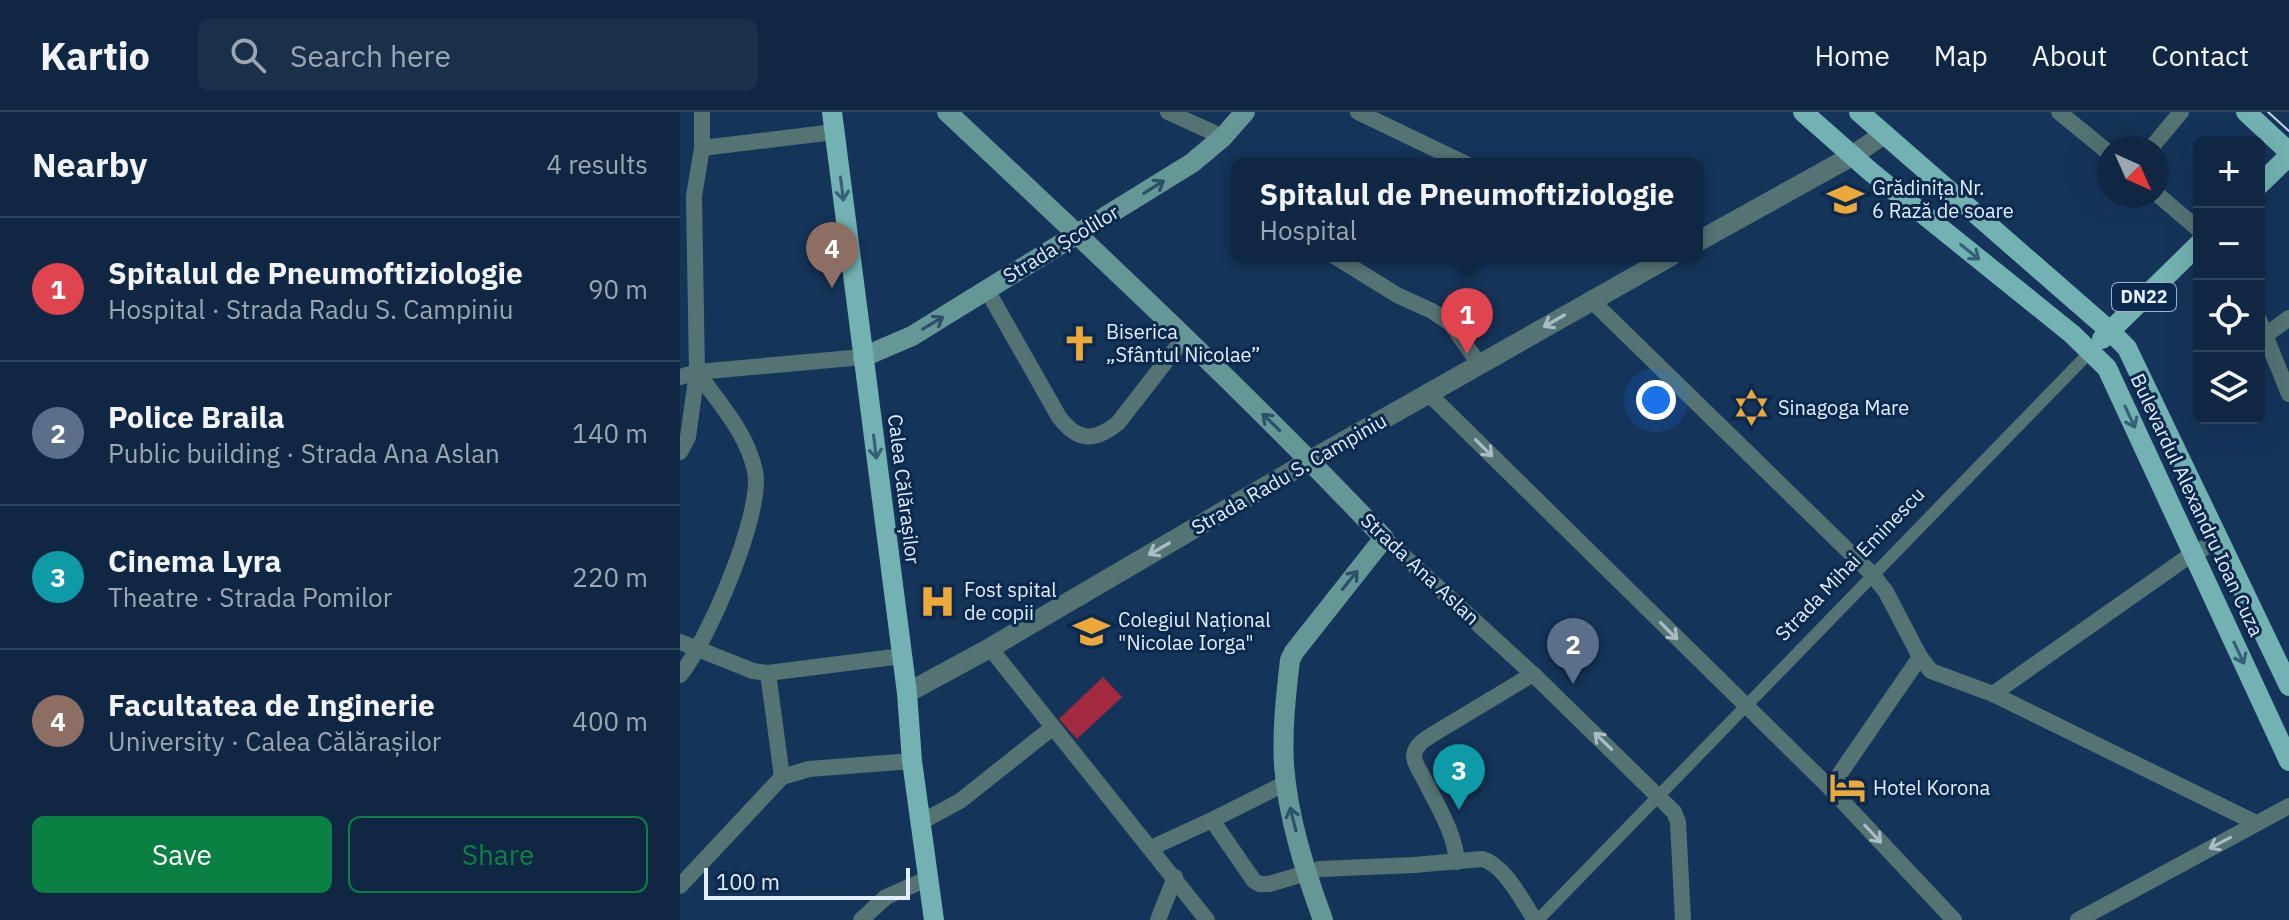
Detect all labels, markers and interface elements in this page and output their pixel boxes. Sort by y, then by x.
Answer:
search box [198,19,758,91]
text: Kartio [40,31,150,80]
icon: search [226,33,270,77]
text: Search here [290,36,451,75]
text: Home [1814,37,1890,74]
text: Map [1934,37,1988,74]
text: About [2032,37,2107,74]
text: Contact [2151,37,2249,74]
north arrow [2097,136,2169,208]
map controls [2193,136,2265,424]
button: + [2193,136,2265,208]
text: Nearby [32,142,147,186]
text: 4 results [546,147,648,181]
popup [1231,158,1703,262]
text: Spitalul de Pneumoftiziologie [1260,174,1674,213]
place label: Grădinița Nr. 6 Rază de soare [1872,174,2014,224]
one-way arrow [834,176,849,202]
one-way arrow [1142,179,1165,195]
school or university icon: Grădinița Nr. 6 Rază de soare [1827,180,1865,218]
street label: Strada Școlilor [998,198,1124,289]
button: − [2193,208,2265,280]
text: Hospital [1260,213,1357,247]
pin: 4 [806,222,858,288]
one-way arrow [1959,243,1980,261]
text: Spitalul de Pneumoftiziologie [108,253,523,292]
text: 1 [50,272,66,306]
text: 90 m [588,272,648,306]
button: locate [2193,280,2265,352]
road number: DN22 [2112,283,2176,311]
pin: 1 [1441,288,1493,354]
text: Hospital · Strada Radu S. Campiniu [108,292,514,326]
one-way arrow [1543,313,1566,329]
one-way arrow [921,315,944,331]
place label: Biserica „Sfântul Nicolae” [1106,318,1261,368]
church icon: Biserica „Sfântul Nicolae” [1061,325,1099,363]
button: layers [2193,352,2265,424]
street label: Bulevardul Alexandru Ioan Cuza [2125,369,2271,641]
your location [1636,380,1676,420]
synagogue icon: Sinagoga Mare [1733,389,1771,427]
place label: Sinagoga Mare [1778,394,1909,421]
text: Police Braila [108,397,285,436]
one-way arrow [2123,405,2138,429]
street label: Strada Radu S. Campiniu [1186,407,1391,541]
street label: Calea Călărașilor [882,412,927,565]
one-way arrow [1262,413,1281,432]
text: 2 [50,416,66,450]
text: 140 m [572,416,648,450]
one-way arrow [867,433,882,460]
text: Public building · Strada Ana Aslan [108,436,500,470]
one-way arrow [1474,438,1493,458]
street label: Strada Mihai Eminescu [1769,481,1930,646]
street label: Strada Ana Aslan [1355,507,1486,631]
text: Cinema Lyra [108,541,281,580]
one-way arrow [1148,541,1171,557]
text: 3 [50,560,66,594]
text: 220 m [572,560,648,594]
one-way arrow [1342,570,1359,591]
place label: Fost spital de copii [964,576,1057,626]
text: Theatre · Strada Pomilor [108,580,392,614]
hospital icon: Fost spital de copii [919,583,957,621]
place label: Colegiul Național "Nicolae Iorga" [1118,606,1271,656]
school or university icon: Colegiul Național "Nicolae Iorga" [1073,613,1111,651]
pin: 2 [1547,618,1599,684]
one-way arrow [1659,621,1678,641]
one-way arrow [2232,641,2247,665]
text: Facultatea de Inginerie [108,685,435,724]
text: 4 [50,704,66,738]
text: 400 m [572,704,648,738]
text: University · Calea Călărașilor [108,724,441,758]
one-way arrow [1593,732,1613,751]
pin: 3 [1433,744,1485,810]
hotel icon: Hotel Korona [1828,769,1866,807]
place label: Hotel Korona [1873,774,1991,801]
one-way arrow [1285,806,1300,832]
button: Save [32,816,332,893]
button: Share [348,816,648,893]
one-way arrow [1863,823,1882,843]
one-way arrow [2209,835,2232,851]
scale bar [704,864,910,900]
text: 100 m [716,867,780,896]

